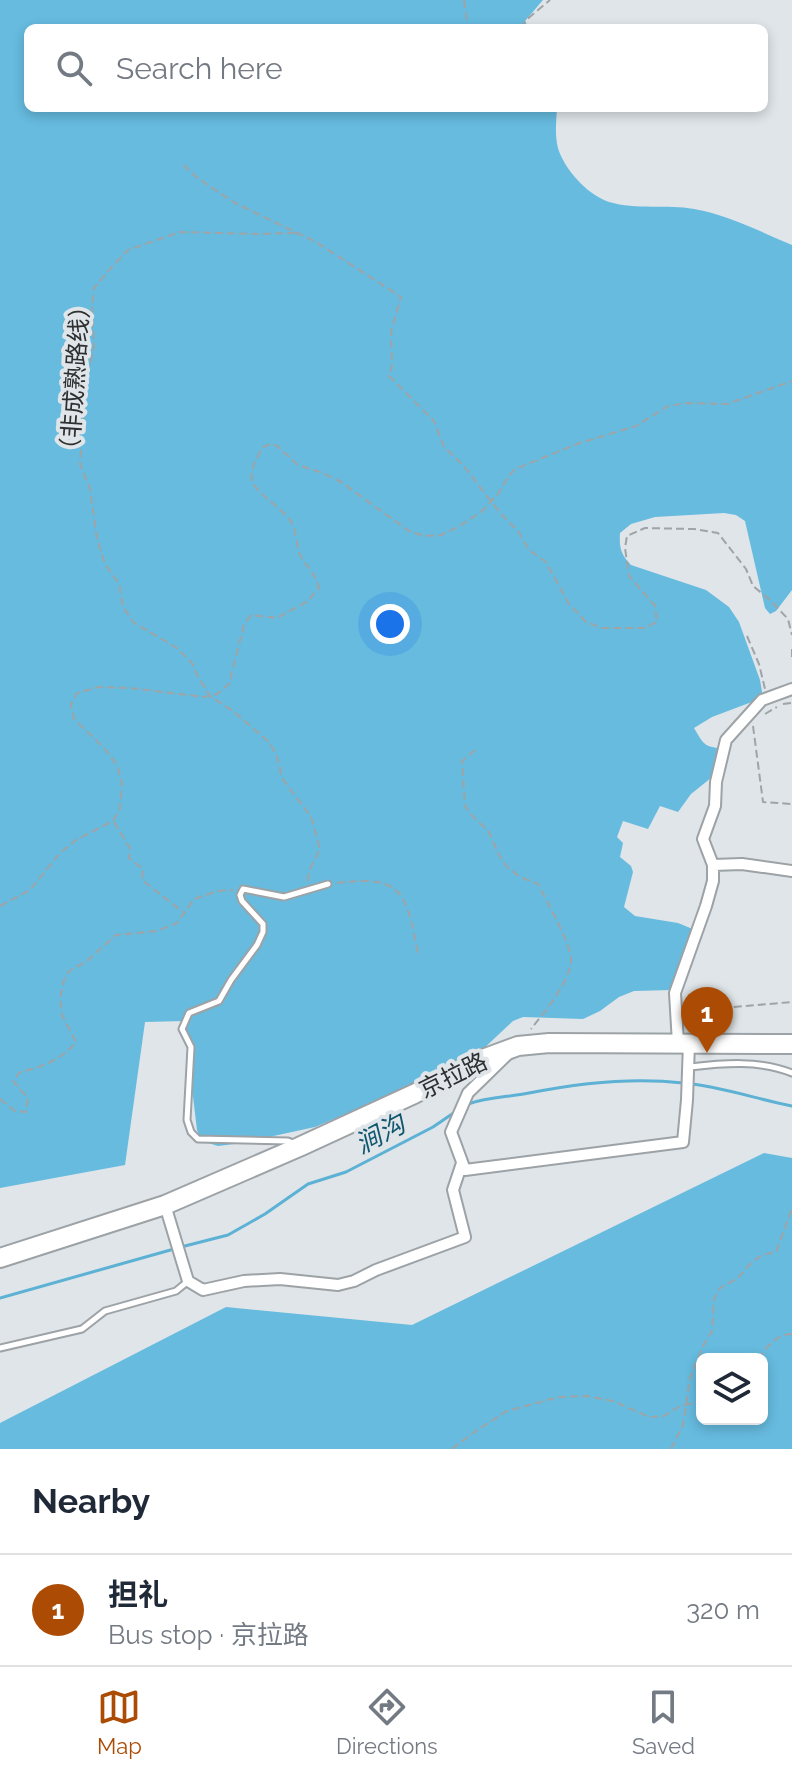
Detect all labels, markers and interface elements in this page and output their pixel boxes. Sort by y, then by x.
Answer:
search box [24,24,768,112]
icon: search [52,46,96,90]
text: Search here [116,51,283,86]
street label: （非成熟路线） [55,293,95,463]
your location [370,604,410,644]
pin: 1 [681,987,733,1053]
street label: 京拉路 [414,1046,492,1104]
water label: 涧沟 [350,1107,413,1159]
map controls [696,1353,768,1425]
button: layers [696,1353,768,1425]
text: Nearby [32,1481,150,1521]
text: 担礼 [108,1577,168,1612]
text: 1 [52,1595,64,1625]
text: 320 m [686,1595,760,1625]
text: Bus stop · 京拉路 [108,1620,309,1650]
tab: Map [97,1685,142,1759]
tab: Directions [336,1685,438,1759]
tab: Saved [632,1685,695,1759]

